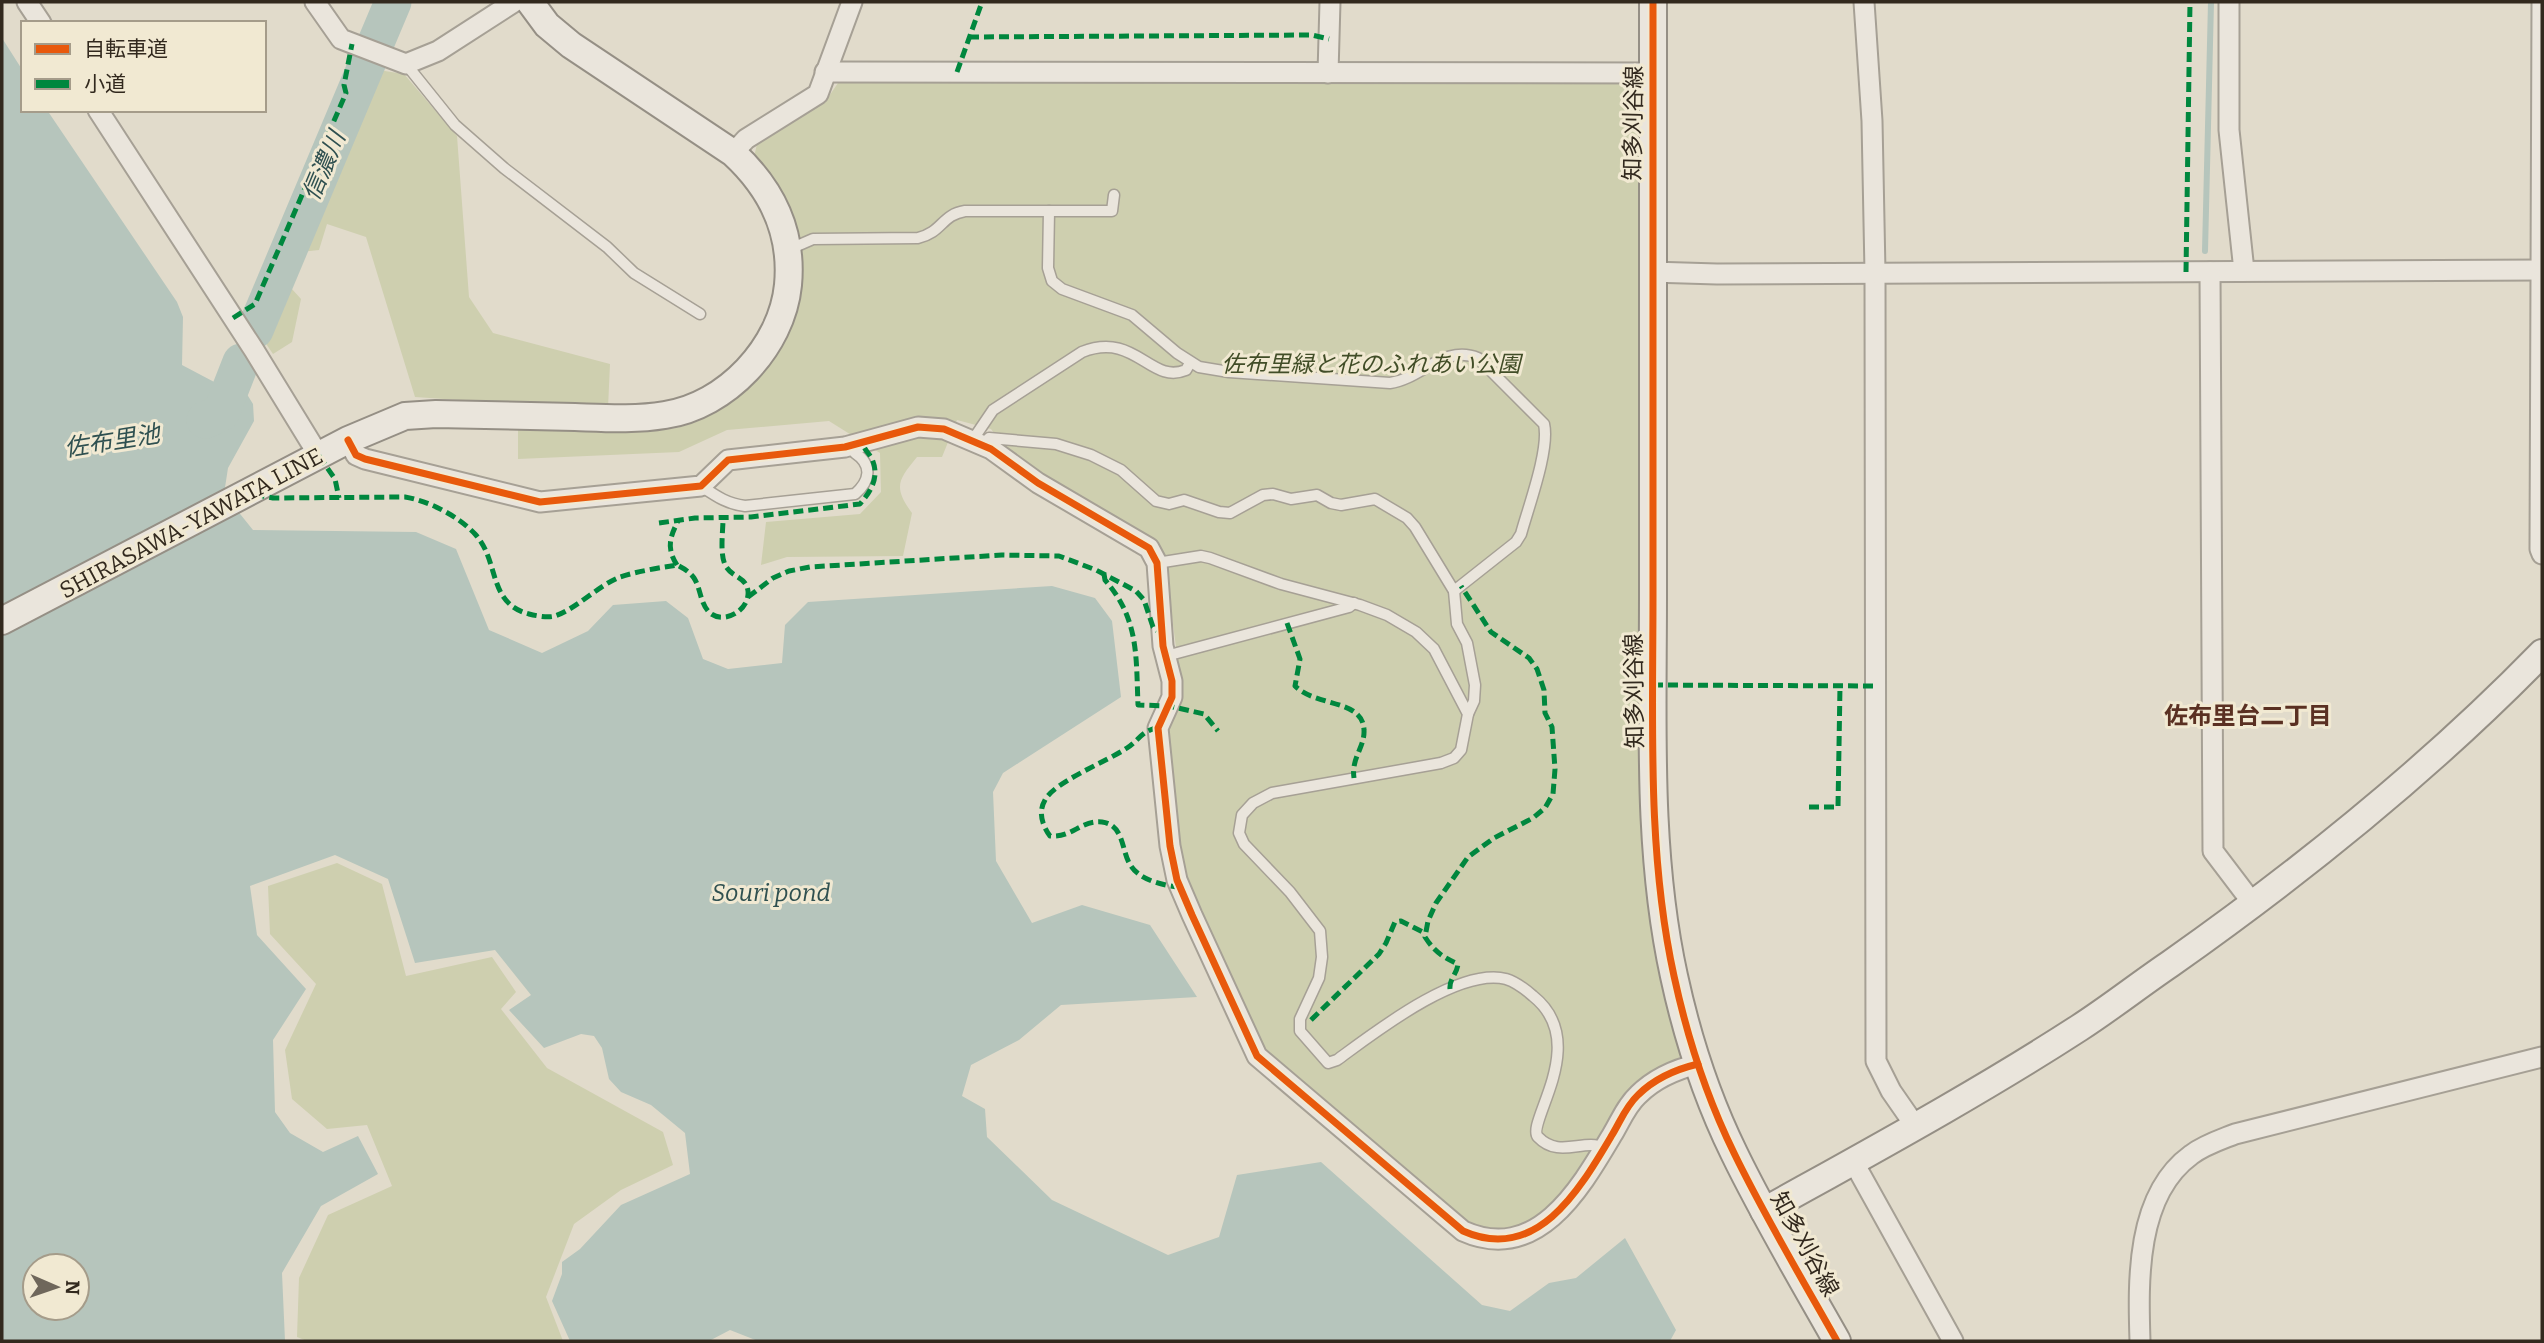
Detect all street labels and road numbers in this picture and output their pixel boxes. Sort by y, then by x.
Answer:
street label: 知多刈谷線 [1618,65,1648,181]
street label: SHIRASAWA-YAWATA LINE [55,442,327,604]
street label: 知多刈谷線 [1619,633,1649,749]
street label: 知多刈谷線 [1765,1187,1845,1301]

